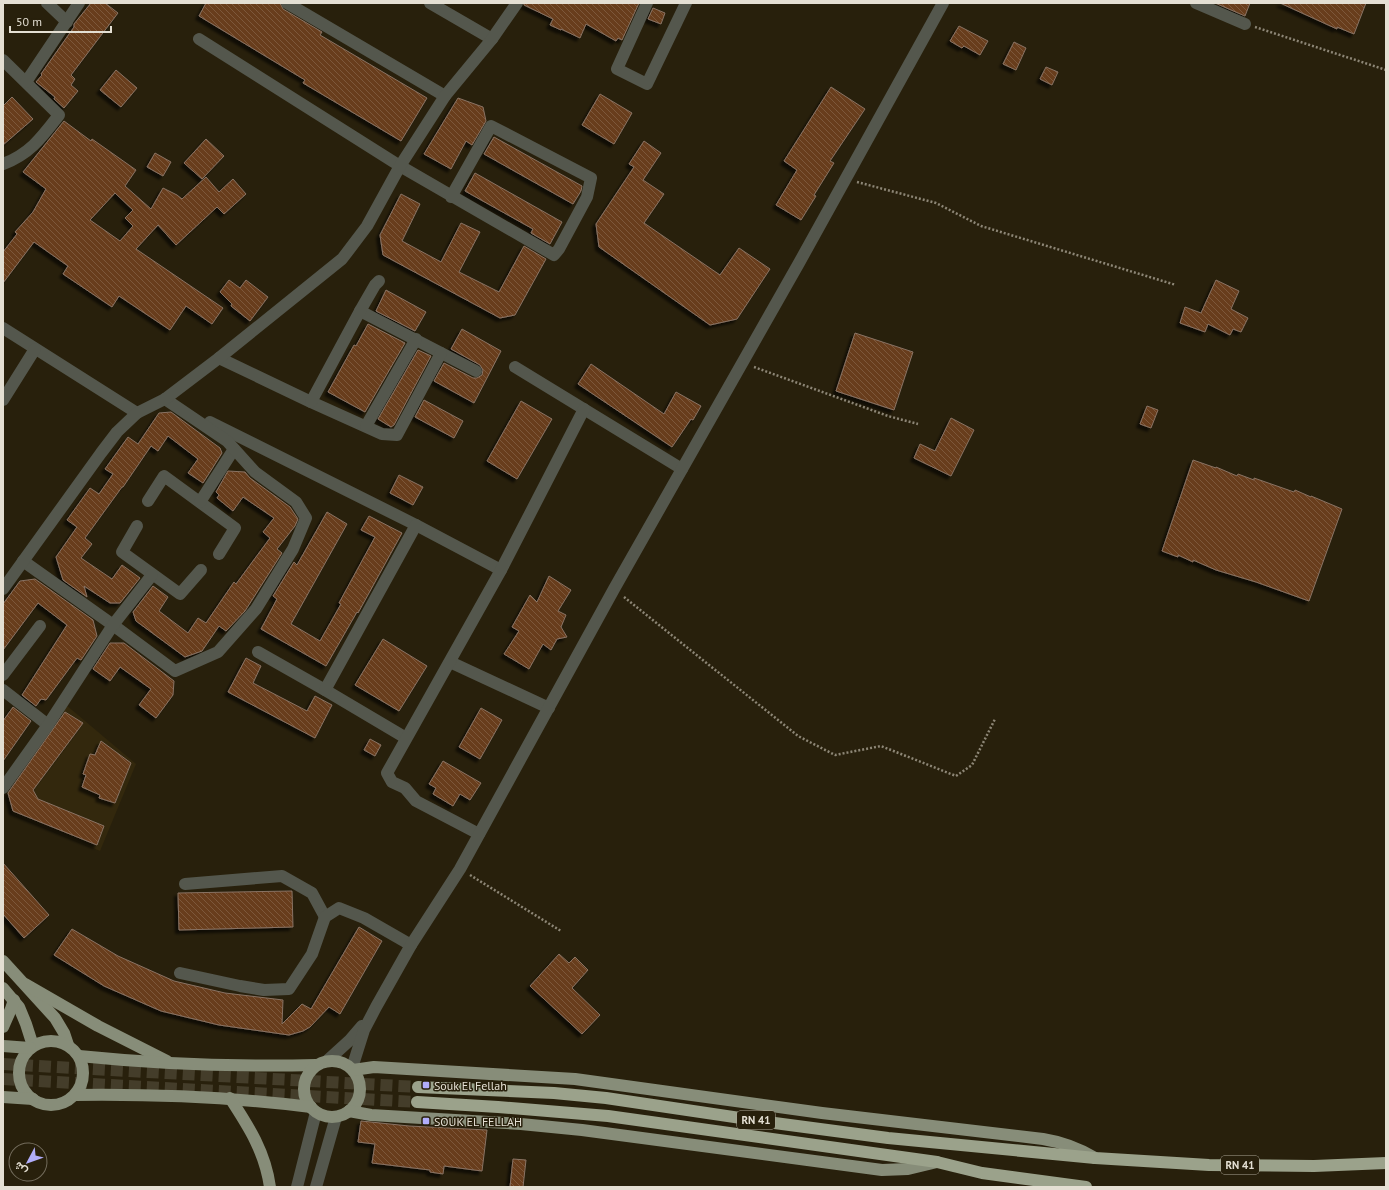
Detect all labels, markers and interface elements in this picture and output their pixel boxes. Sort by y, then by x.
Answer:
scale bar [10,8,111,34]
text: 50 m [16,14,42,29]
place label: Souk El Fellah [434,1078,507,1093]
marker: Souk El Fellah [421,1080,431,1090]
road number: RN 41 [737,1111,775,1129]
place label: SOUK EL FELLAH [434,1114,522,1129]
marker: SOUK EL FELLAH [421,1116,431,1126]
north arrow [8,1142,48,1182]
road number: RN 41 [1221,1156,1259,1174]
text: ش [11,1159,30,1178]

